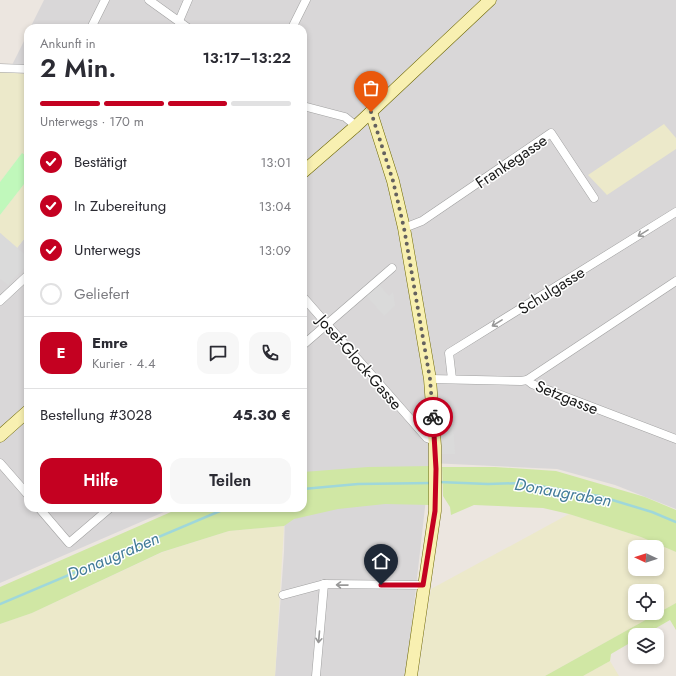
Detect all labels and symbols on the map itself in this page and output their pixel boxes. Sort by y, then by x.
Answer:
pin [354,71,388,112]
street label: Frankegasse [471,129,552,194]
one-way arrow [638,229,649,237]
street label: Schulgasse [513,261,589,320]
street label: Josef-Glock-Gasse [310,308,407,415]
one-way arrow [491,320,503,328]
street label: Setzgasse [532,374,602,420]
courier [413,397,453,437]
water label: Donaugraben [513,472,613,512]
water label: Donaugraben [63,526,163,586]
north arrow [628,540,664,576]
pin [364,544,398,585]
one-way arrow [336,581,349,589]
one-way arrow [316,630,323,643]

